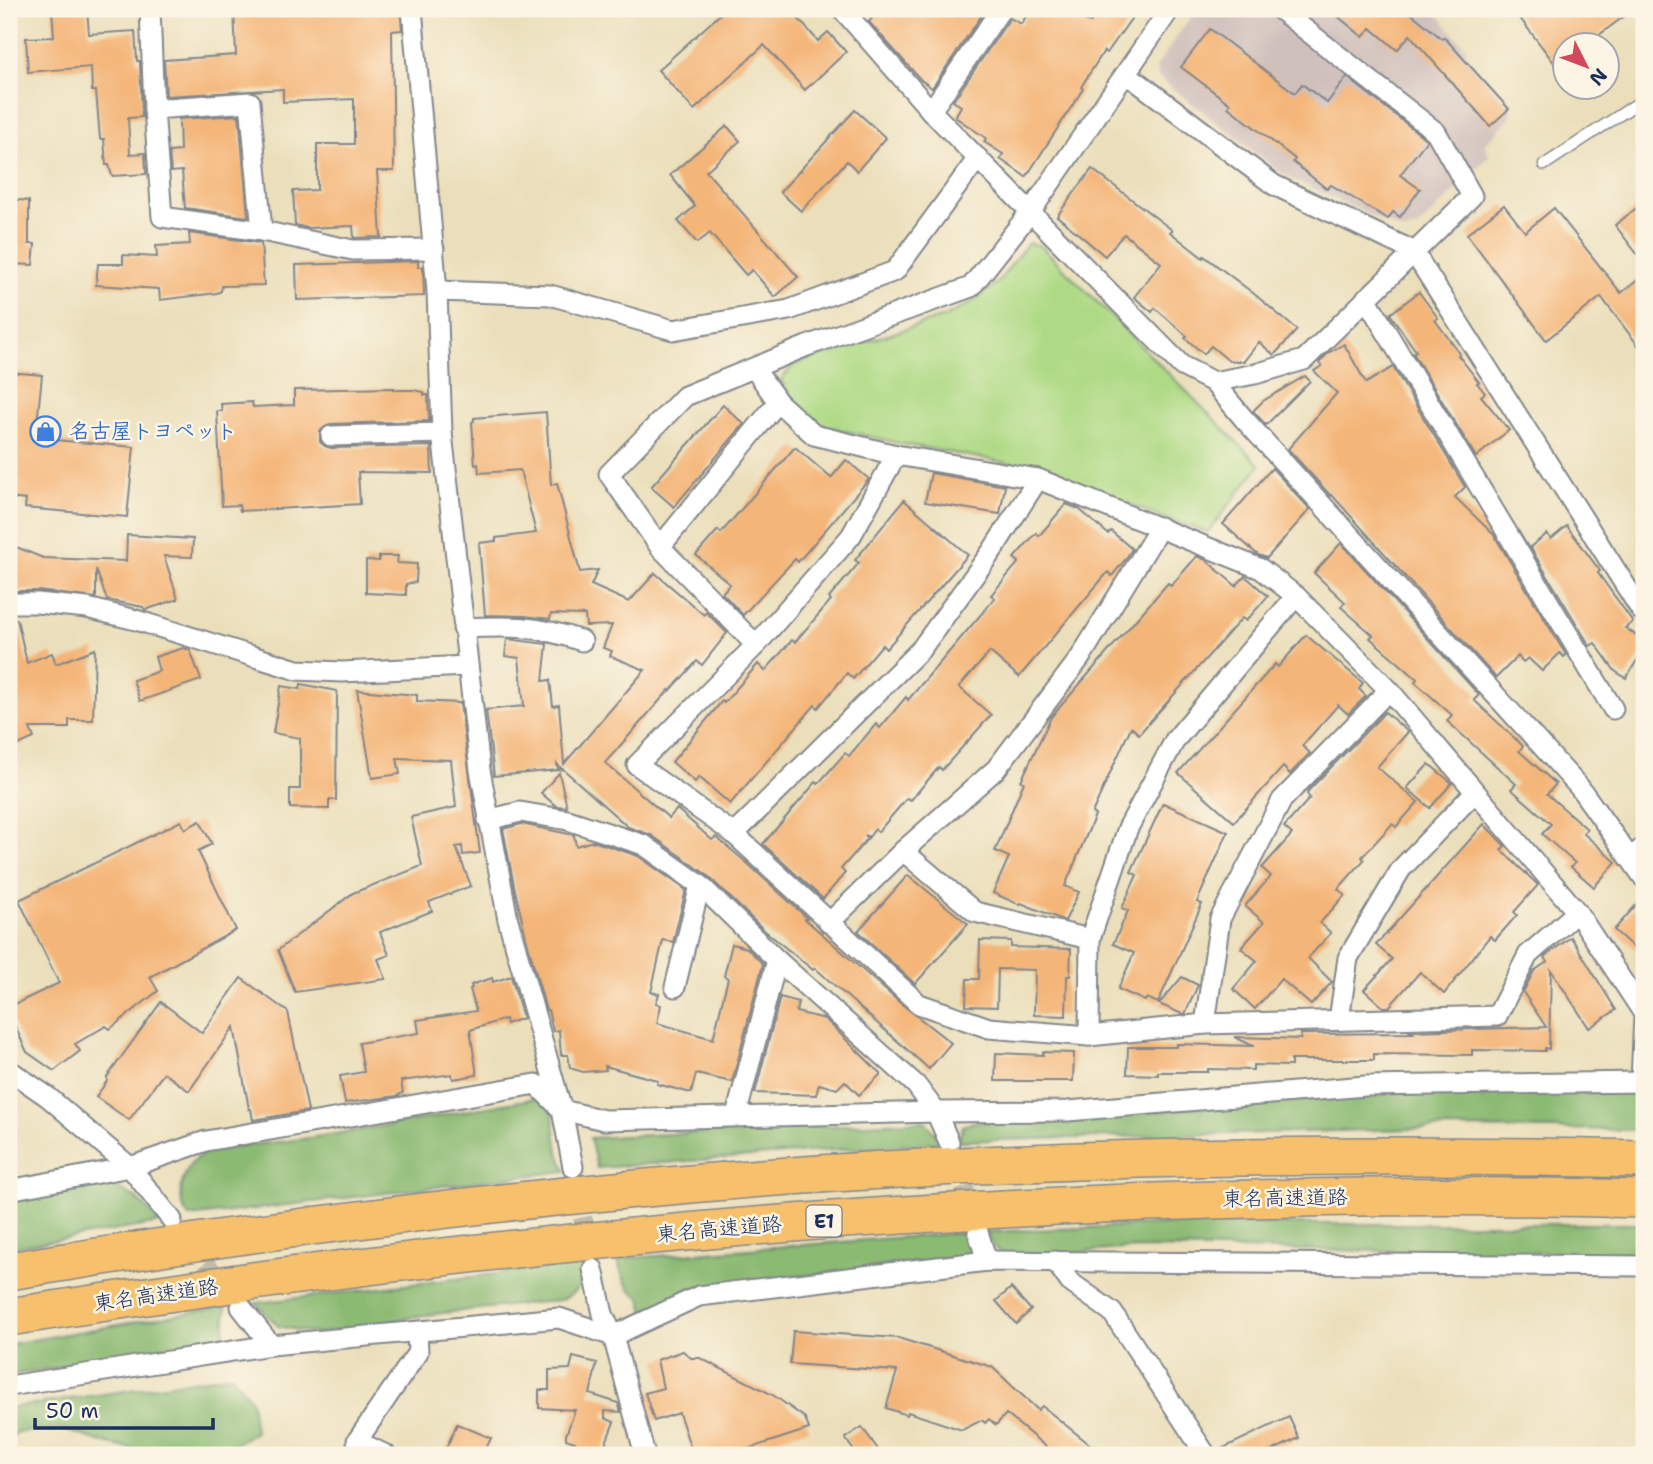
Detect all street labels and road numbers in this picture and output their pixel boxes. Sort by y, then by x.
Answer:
street label: 東名高速道路 [1222,1183,1348,1213]
road number: E1 [806,1205,842,1236]
street label: 東名高速道路 [655,1210,783,1248]
street label: 東名高速道路 [92,1272,220,1318]

